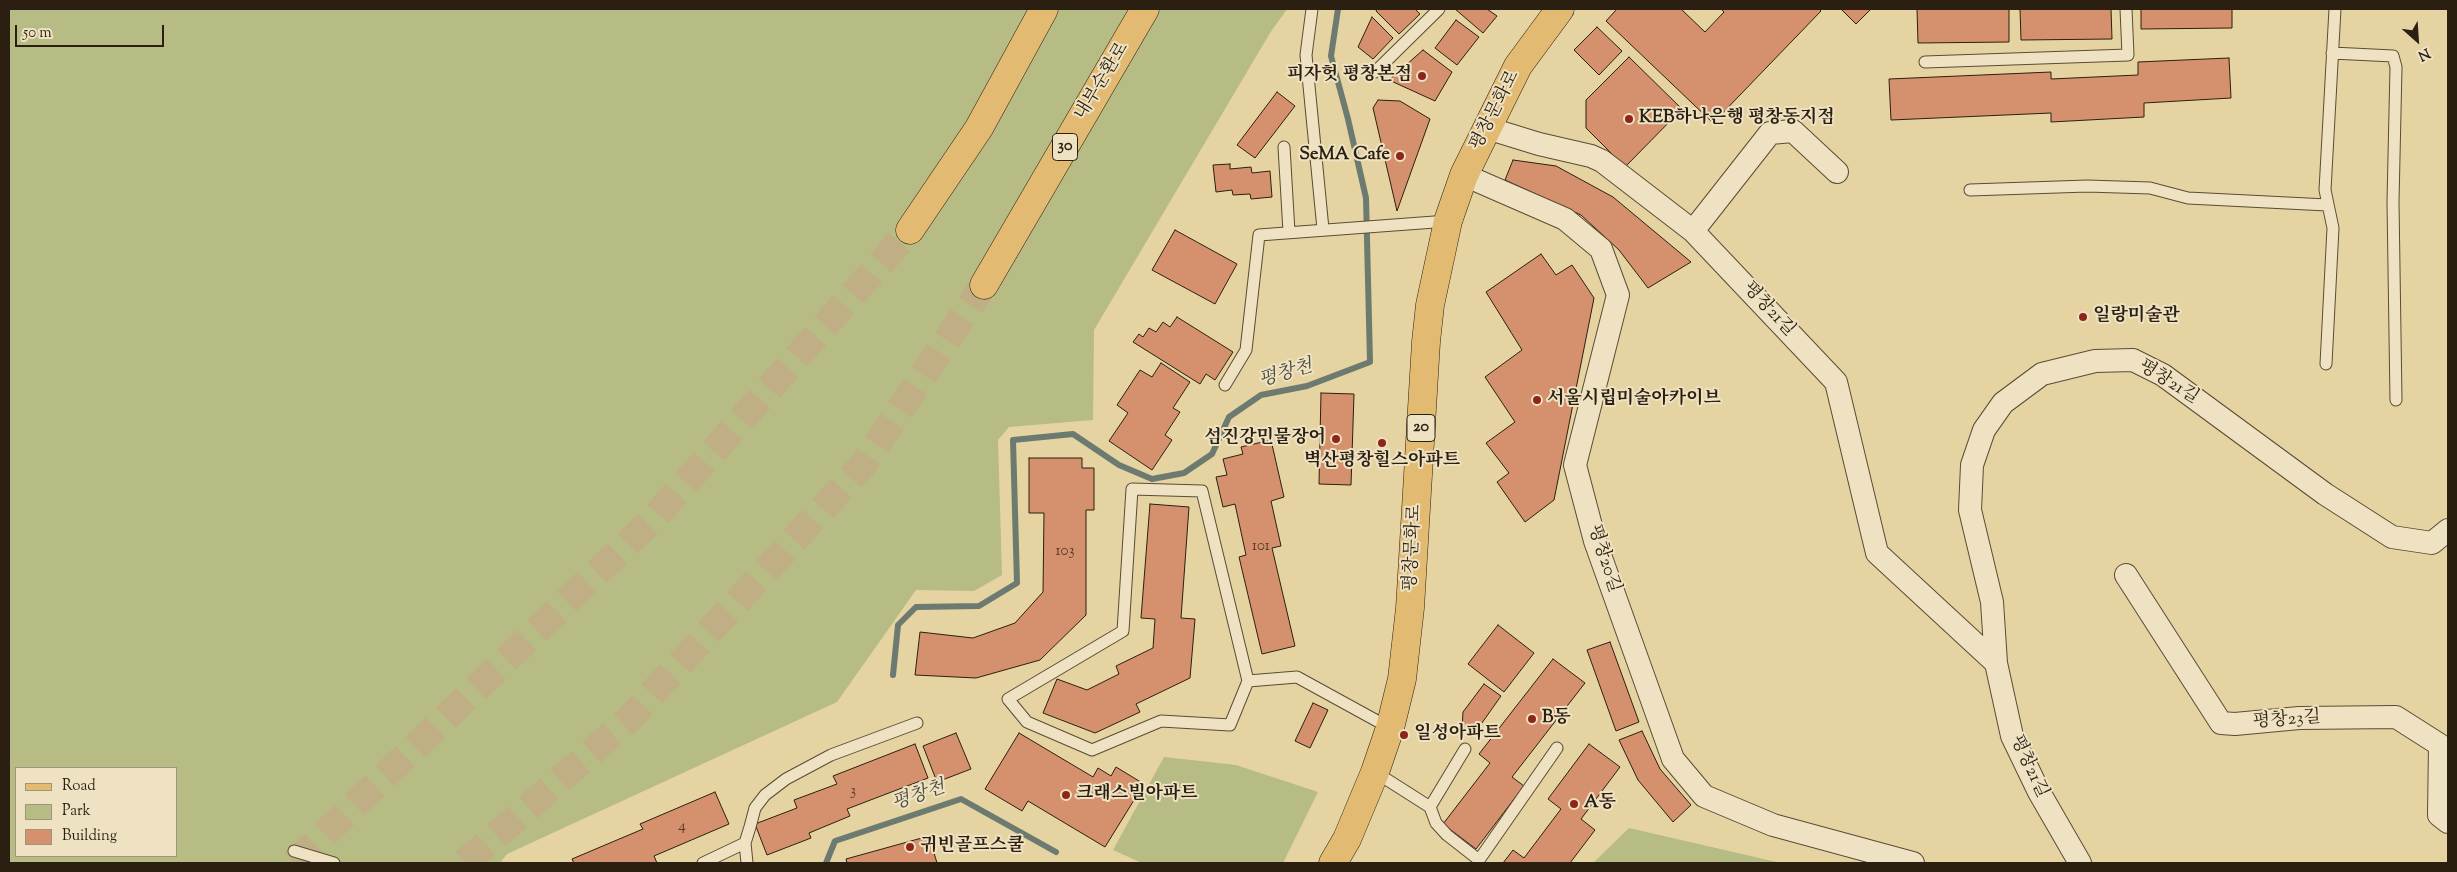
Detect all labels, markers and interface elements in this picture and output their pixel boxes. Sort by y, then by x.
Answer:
scale bar [18,15,166,47]
north arrow [2392,15,2442,65]
text: 50 m [23,23,52,44]
street label: 내부순환로 [1071,39,1135,125]
text: N [2414,42,2433,65]
place label: 피자헛 평창본점 [1286,65,1412,87]
street label: 평창문화로 [1467,67,1525,155]
marker: 피자헛 평창본점 [1416,70,1428,82]
place label: KEB하나은행 평창동지점 [1639,108,1835,130]
marker: KEB하나은행 평창동지점 [1623,113,1635,125]
road number: 30 [1052,134,1078,160]
place label: SeMA Cafe [1299,145,1390,167]
marker: SeMA Cafe [1394,150,1406,162]
street label: 평창21길 [1737,278,1799,342]
place label: 일랑미술관 [2093,306,2180,328]
marker: 일랑미술관 [2077,311,2089,323]
water label: 평창천 [1256,356,1316,394]
street label: 평창21길 [2134,356,2202,410]
place label: 서울시립미술아카이브 [1547,389,1721,411]
marker: 서울시립미술아카이브 [1531,394,1543,406]
road number: 20 [1407,414,1435,442]
place label: 섬진강민물장어 [1204,428,1326,450]
marker: 섬진강민물장어 [1330,433,1342,445]
marker: 벽산평창힐스아파트 [1376,437,1388,449]
place label: 벽산평창힐스아파트 [1304,451,1460,473]
street label: 평창문화로 [1401,504,1427,592]
street label: 평창20길 [1582,522,1624,596]
house number: 101 [1252,538,1270,556]
house number: 103 [1056,543,1074,561]
place label: B동 [1542,708,1571,730]
street label: 평창23길 [2252,708,2322,734]
marker: B동 [1526,713,1538,725]
place label: 일성아파트 [1414,724,1501,746]
marker: 일성아파트 [1398,729,1410,741]
street label: 평창21길 [2004,732,2052,802]
legend [15,767,178,857]
text: Road [62,776,96,797]
water label: 평창천 [889,777,949,817]
house number: 3 [850,783,856,801]
place label: 크래스빌아파트 [1076,784,1198,806]
marker: 크래스빌아파트 [1060,789,1072,801]
place label: A동 [1584,793,1616,815]
marker: A동 [1568,798,1580,810]
text: Park [62,801,91,822]
house number: 4 [678,818,686,836]
text: Building [62,826,117,847]
place label: 귀빈골프스쿨 [920,836,1024,858]
marker: 귀빈골프스쿨 [904,841,916,853]

